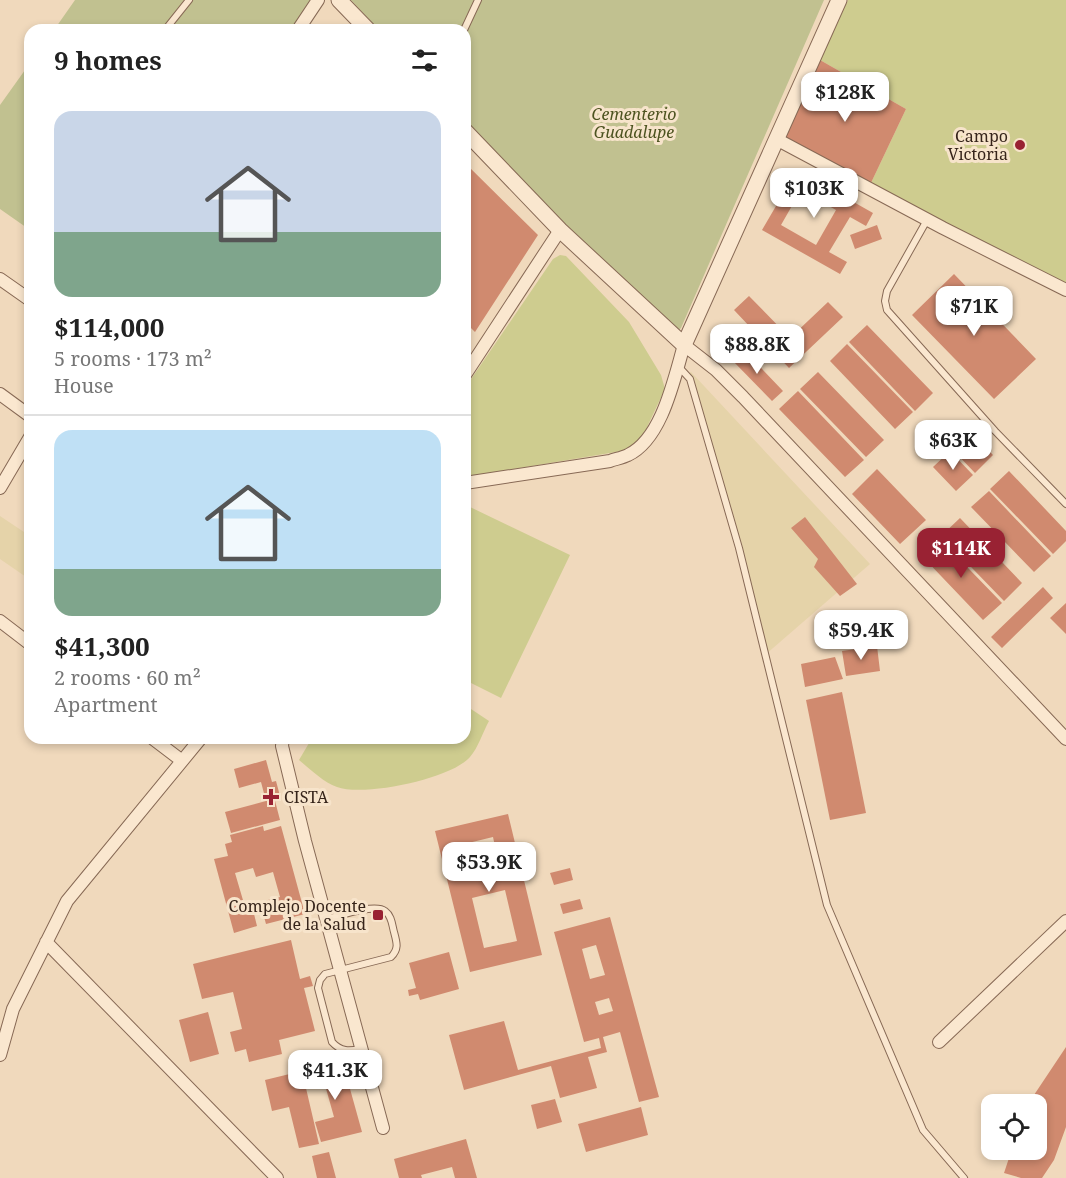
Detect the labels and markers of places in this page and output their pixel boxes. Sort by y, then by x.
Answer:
pin: $128K [803,72,887,123]
place label: Campo Victoria [948,125,1008,165]
marker: Campo Victoria [1013,138,1027,152]
pin: $103K [772,168,856,219]
pin: $71K [938,286,1010,337]
pin: $88.8K [708,324,806,375]
pin: $63K [917,420,989,471]
pin: $114K [919,528,1003,579]
pin: $59.4K [812,610,910,661]
place label: CISTA [284,786,329,808]
marker: CISTA [262,788,280,806]
pin: $53.9K [440,842,538,893]
place label: Complejo Docente de la Salud [228,895,366,935]
marker: Complejo Docente de la Salud [371,908,385,922]
pin: $41.3K [286,1050,384,1101]

